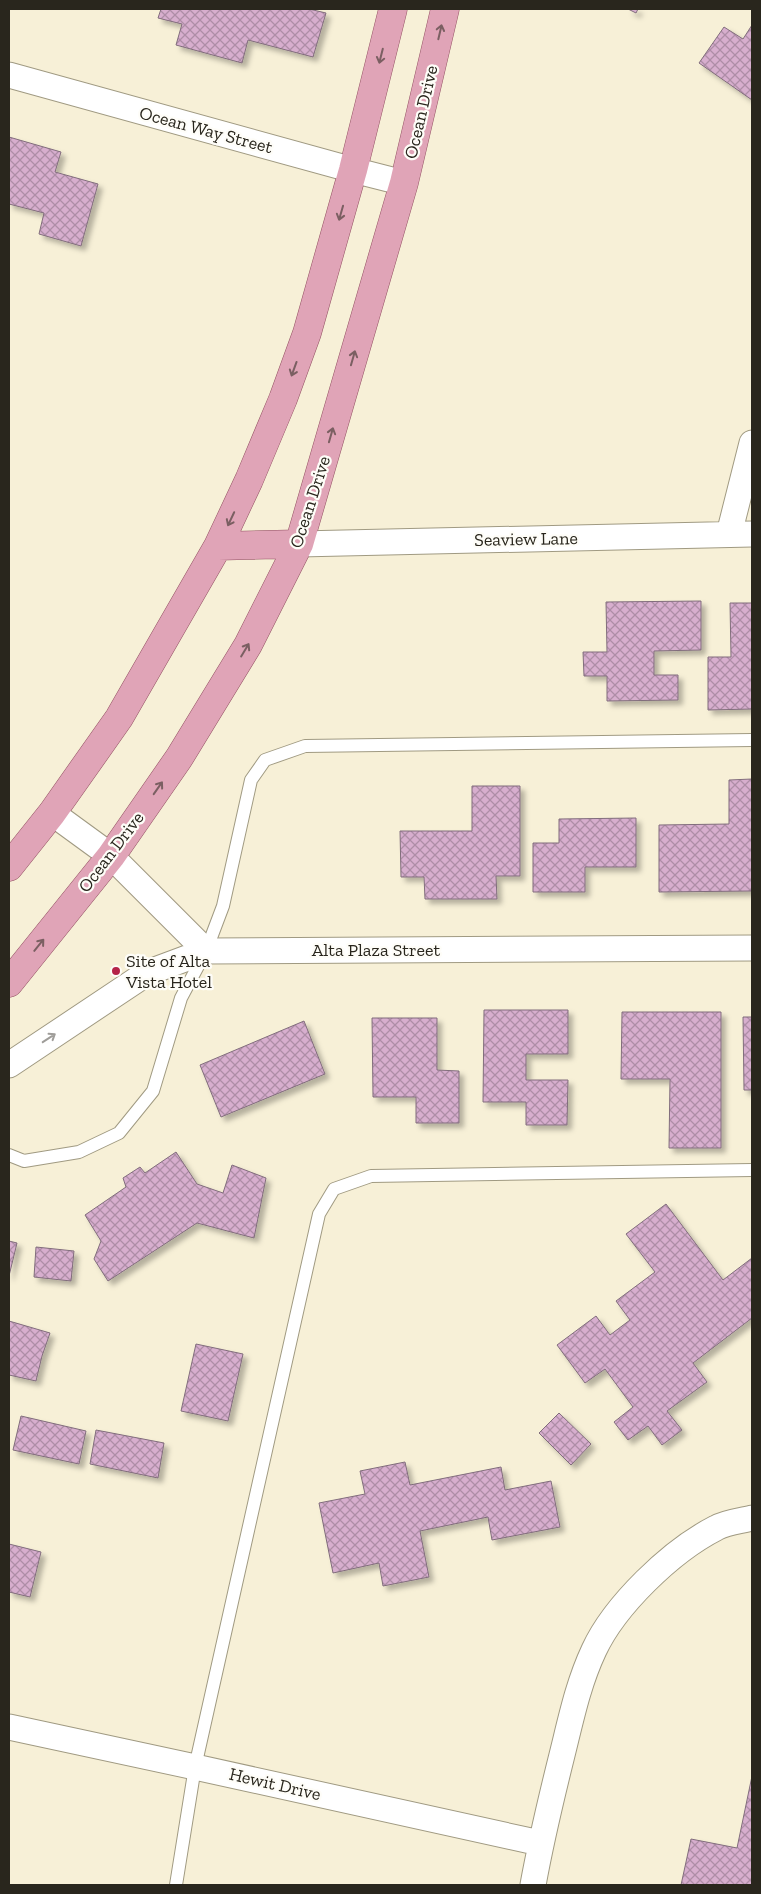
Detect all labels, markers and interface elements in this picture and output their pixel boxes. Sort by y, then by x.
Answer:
one-way arrow [436,25,445,41]
one-way arrow [376,48,385,64]
street label: Ocean Drive [400,63,442,161]
street label: Ocean Way Street [137,102,275,158]
one-way arrow [335,205,345,221]
one-way arrow [349,351,359,367]
one-way arrow [289,361,298,376]
one-way arrow [327,428,337,444]
street label: Ocean Drive [285,453,335,551]
one-way arrow [226,511,235,526]
street label: Seaview Lane [474,527,578,551]
one-way arrow [240,644,250,658]
one-way arrow [153,781,163,795]
street label: Ocean Drive [74,807,148,897]
one-way arrow [34,939,45,952]
street label: Alta Plaza Street [312,939,440,961]
place label: Site of Alta Vista Hotel [125,950,212,993]
marker: Site of Alta Vista Hotel [110,965,122,977]
one-way arrow [42,1033,56,1043]
street label: Hewit Drive [227,1763,323,1805]

